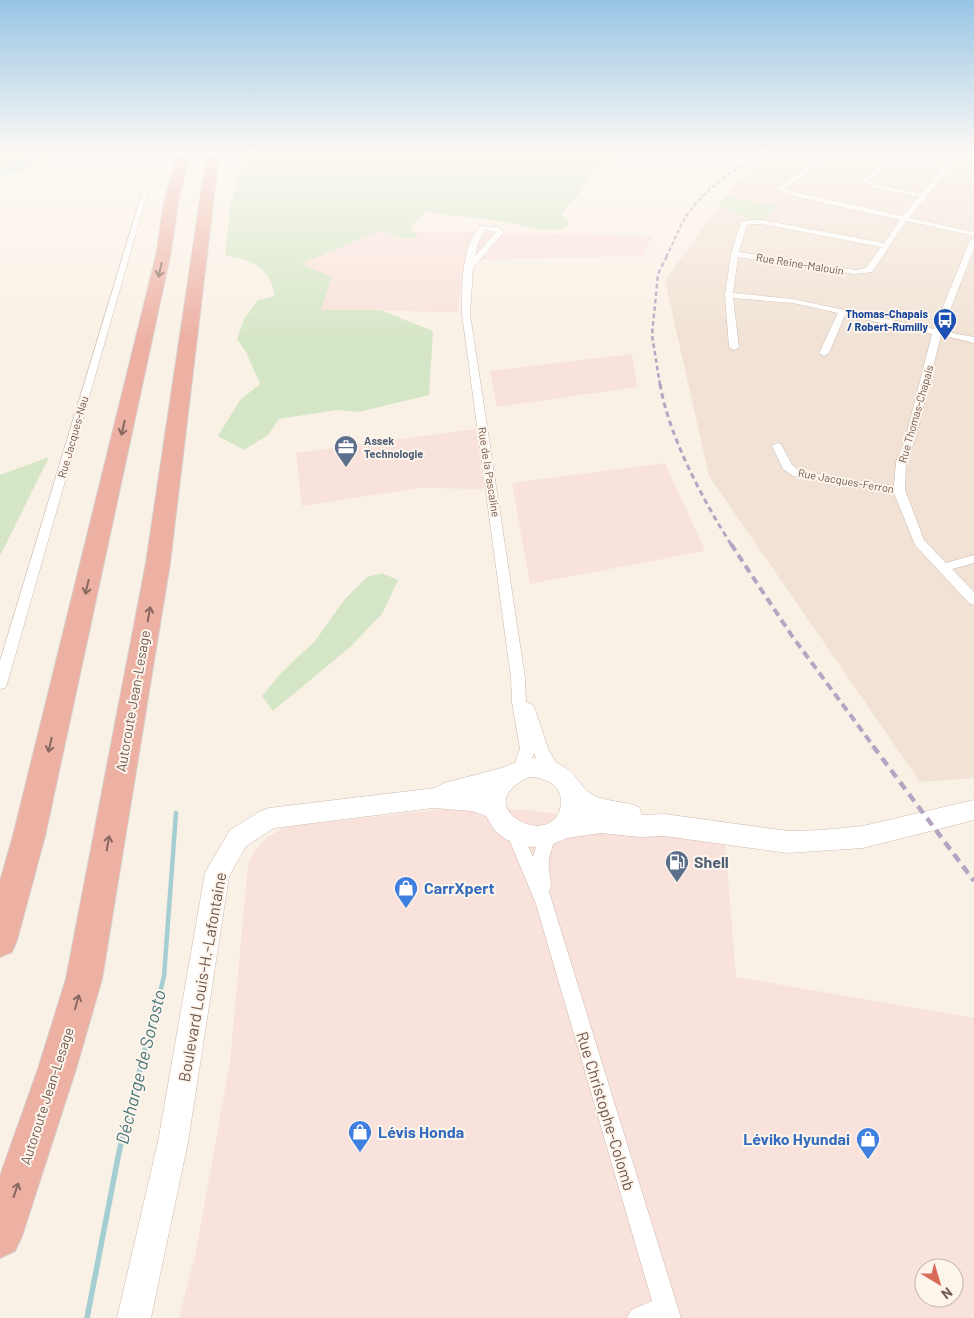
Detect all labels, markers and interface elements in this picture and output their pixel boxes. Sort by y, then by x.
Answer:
street label: Rue Reine-Malouin [755,250,845,277]
one-way arrow [155,262,164,278]
place label: Thomas-Chapais / Robert-Rumilly [846,307,928,333]
bus stop icon: Thomas-Chapais / Robert-Rumilly [932,307,958,341]
street label: Rue Thomas-Chapais [895,363,936,464]
street label: Rue Jacques-Nau [55,394,90,479]
one-way arrow [118,420,127,436]
street label: Rue de la Pascaline [476,426,503,518]
office icon: Assek Technologie [333,434,359,468]
place label: Assek Technologie [364,434,423,460]
street label: Rue Jacques-Ferron [797,466,895,495]
one-way arrow [82,578,91,594]
one-way arrow [144,606,154,622]
street label: Autoroute Jean-Lesage [112,629,153,773]
one-way arrow [45,737,54,753]
one-way arrow [104,835,113,851]
fuel station icon: Shell [664,849,690,883]
place label: Shell [694,852,729,871]
street label: Boulevard Louis-H.-Lafontaine [174,871,229,1083]
shop icon: CarrXpert [393,875,419,909]
place label: CarrXpert [424,878,495,897]
water label: Décharge de Sorosto [110,987,170,1146]
one-way arrow [73,995,83,1011]
street label: Autoroute Jean-Lesage [16,1025,77,1167]
street label: Rue Christophe-Colomb [573,1029,640,1193]
shop icon: Lévis Honda [347,1119,373,1153]
place label: Lévis Honda [378,1122,464,1141]
shop icon: Léviko Hyundai [855,1126,881,1160]
place label: Léviko Hyundai [743,1129,850,1148]
one-way arrow [12,1183,21,1198]
north arrow [914,1258,964,1308]
text: N [938,1284,956,1303]

